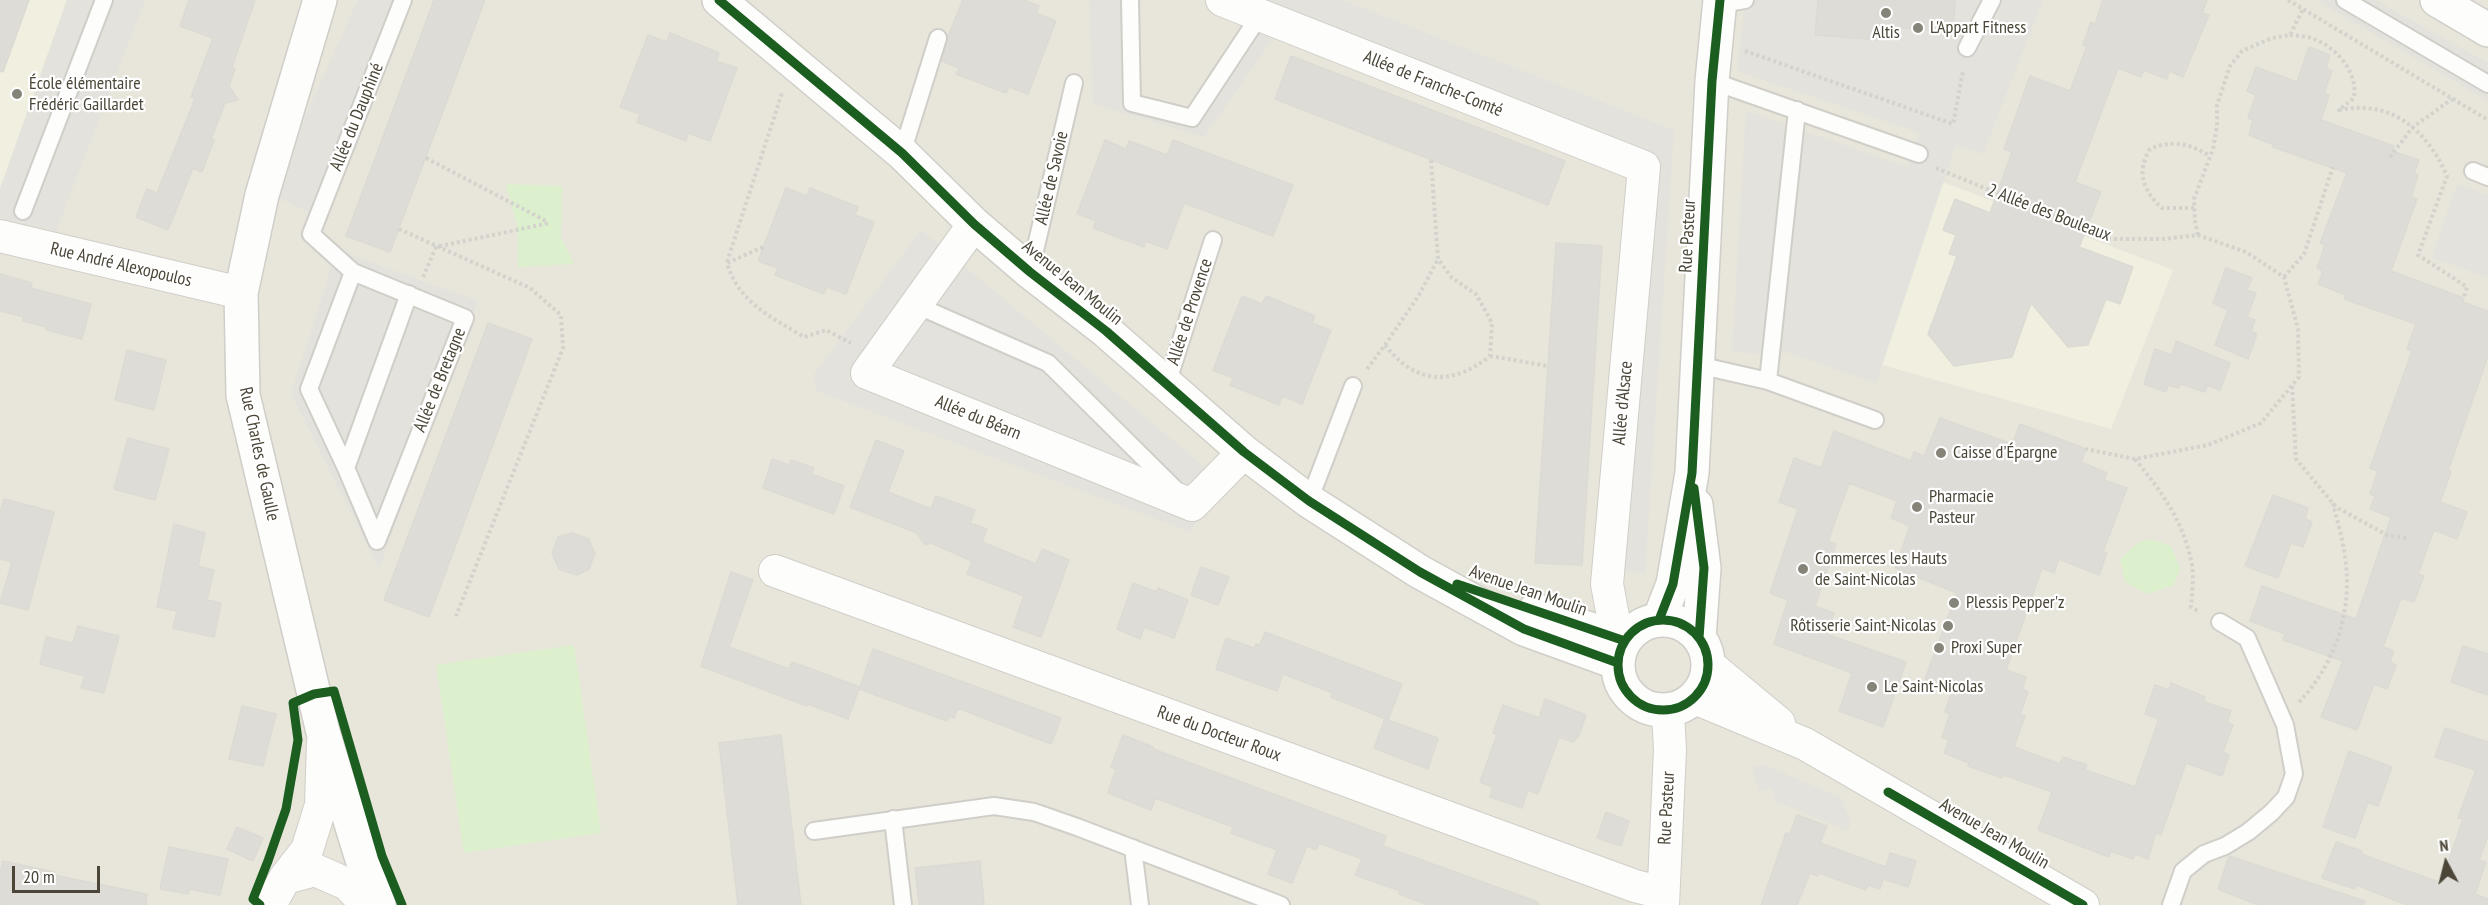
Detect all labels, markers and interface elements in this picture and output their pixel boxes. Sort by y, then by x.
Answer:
marker: Altis [1879,6,1893,20]
place label: L'Appart Fitness [1930,17,2026,39]
marker: L'Appart Fitness [1911,21,1925,35]
place label: Altis [1872,22,1900,44]
street label: Allée de Franche-Comté [1360,46,1506,122]
street label: Allée du Dauphiné [326,60,388,174]
place label: École élémentaire Frédéric Gaillardet [29,73,144,116]
marker: École élémentaire Frédéric Gaillardet [10,87,24,101]
street label: Allée de Savoie [1031,129,1073,227]
street label: 2 Allée des Bouleaux [1984,180,2114,246]
street label: Rue Pasteur [1675,199,1701,273]
street label: Avenue Jean Moulin [1017,236,1127,330]
street label: Rue André Alexopoulos [48,238,194,292]
street label: Allée de Provence [1163,256,1217,368]
street label: Allée de Bretagne [409,325,471,435]
street label: Allée d'Alsace [1609,360,1637,446]
street label: Rue Charles de Gaulle [234,385,284,523]
street label: Allée du Béarn [932,391,1024,445]
place label: Caisse d'Épargne [1953,442,2057,464]
marker: Caisse d'Épargne [1934,446,1948,460]
place label: Pharmacie Pasteur [1929,486,1994,528]
marker: Pharmacie Pasteur [1910,500,1924,514]
place label: Commerces les Hauts de Saint-Nicolas [1815,548,1947,590]
street label: Avenue Jean Moulin [1466,561,1590,621]
marker: Commerces les Hauts de Saint-Nicolas [1796,562,1810,576]
place label: Plessis Pepper'z [1966,592,2065,614]
marker: Plessis Pepper'z [1947,596,1961,610]
place label: Rôtisserie Saint-Nicolas [1790,615,1936,637]
marker: Rôtisserie Saint-Nicolas [1941,619,1955,633]
place label: Proxi Super [1951,637,2022,659]
marker: Proxi Super [1932,641,1946,655]
place label: Le Saint-Nicolas [1884,676,1983,698]
marker: Le Saint-Nicolas [1865,680,1879,694]
street label: Rue du Docteur Roux [1154,702,1284,766]
street label: Rue Pasteur [1654,771,1680,845]
street label: Avenue Jean Moulin [1935,794,2053,874]
north arrow [2416,833,2476,893]
text: N [2438,835,2449,856]
scale bar [15,854,104,892]
text: 20 m [23,865,55,888]

